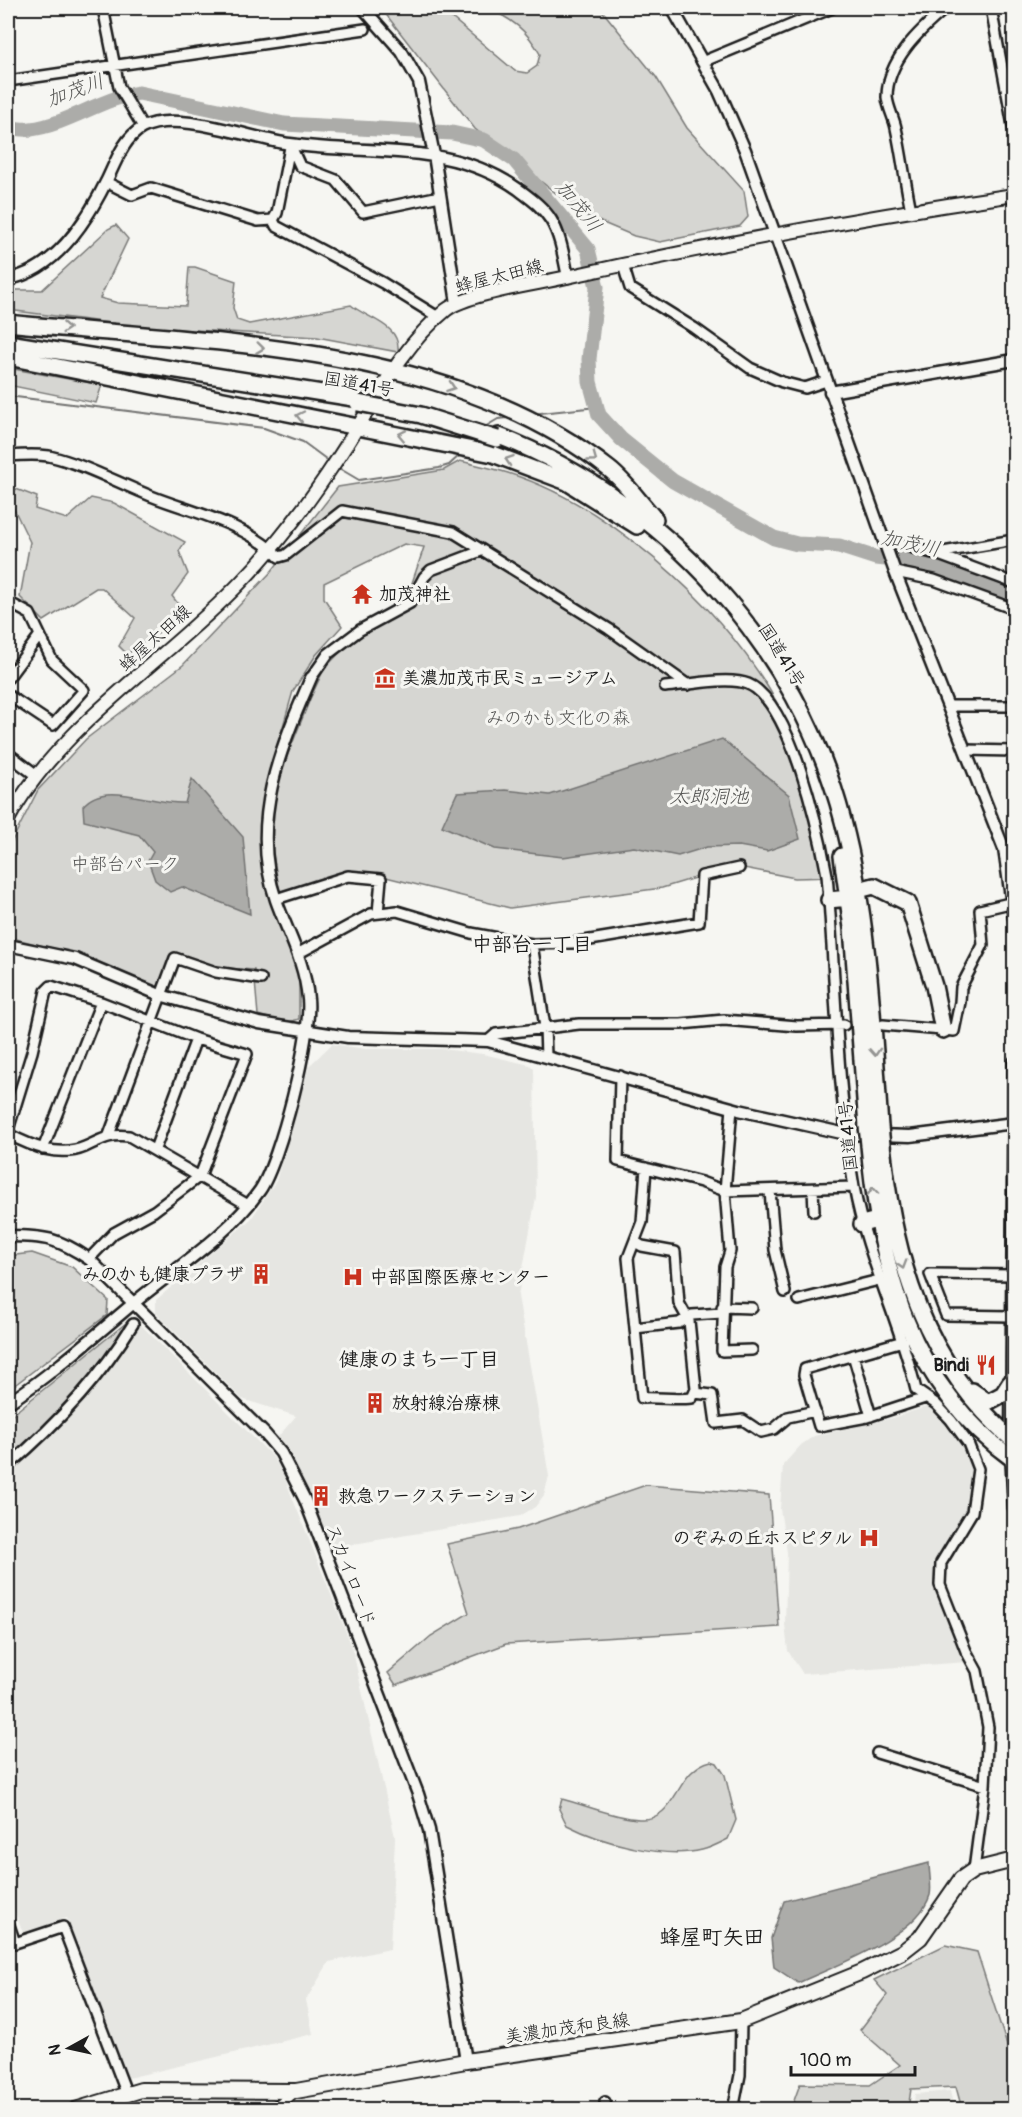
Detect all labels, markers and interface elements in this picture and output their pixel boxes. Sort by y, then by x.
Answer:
water label: 加茂川 [43,68,108,112]
water label: 加茂川 [550,175,607,237]
street label: 蜂屋太田線 [453,254,546,299]
one-way arrow [61,321,70,334]
one-way arrow [255,342,264,354]
street label: 国道41号 [322,367,396,402]
one-way arrow [445,380,456,392]
one-way arrow [296,410,306,423]
one-way arrow [397,429,407,442]
one-way arrow [587,451,598,462]
one-way arrow [504,454,515,467]
water label: 加茂川 [879,525,943,562]
temple icon: 加茂神社 [350,582,374,606]
place label: 加茂神社 [379,583,451,606]
street label: 蜂屋太田線 [114,600,196,677]
street label: 国道41号 [753,619,810,692]
museum icon: 美濃加茂市民ミュージアム [373,666,397,690]
place label: 美濃加茂市民ミュージアム [402,667,618,690]
park label: みのかも文化の森 [486,707,630,730]
water label: 太郎洞池 [669,784,750,809]
park label: 中部台パーク [71,853,179,876]
district label: 中部台一丁目 [472,932,592,957]
one-way arrow [868,1048,881,1057]
street label: 国道41号 [834,1099,863,1173]
one-way arrow [867,1186,880,1195]
one-way arrow [895,1259,907,1270]
building icon: みのかも健康プラザ [249,1262,273,1286]
place label: みのかも健康プラザ [82,1263,244,1286]
hospital icon: 中部国際医療センター [341,1265,365,1289]
place label: 中部国際医療センター [370,1266,550,1289]
district label: 健康のまち一丁目 [339,1347,499,1372]
restaurant icon: Bindi [974,1353,998,1377]
place label: Bindi [934,1354,969,1377]
building icon: 放射線治療棟 [363,1391,387,1415]
place label: 放射線治療棟 [392,1392,500,1415]
building icon: 救急ワークステーション [309,1484,333,1508]
place label: 救急ワークステーション [338,1485,536,1508]
street label: スカイロード [320,1521,381,1630]
hospital icon: のぞみの丘ホスピタル [857,1526,881,1550]
place label: のぞみの丘ホスピタル [673,1527,852,1550]
district label: 蜂屋町矢田 [660,1924,765,1951]
street label: 美濃加茂和良線 [503,2008,631,2049]
north arrow [39,2018,99,2078]
scale bar [791,2039,916,2077]
text: N [44,2043,66,2057]
text: 100 m [800,2049,852,2072]

